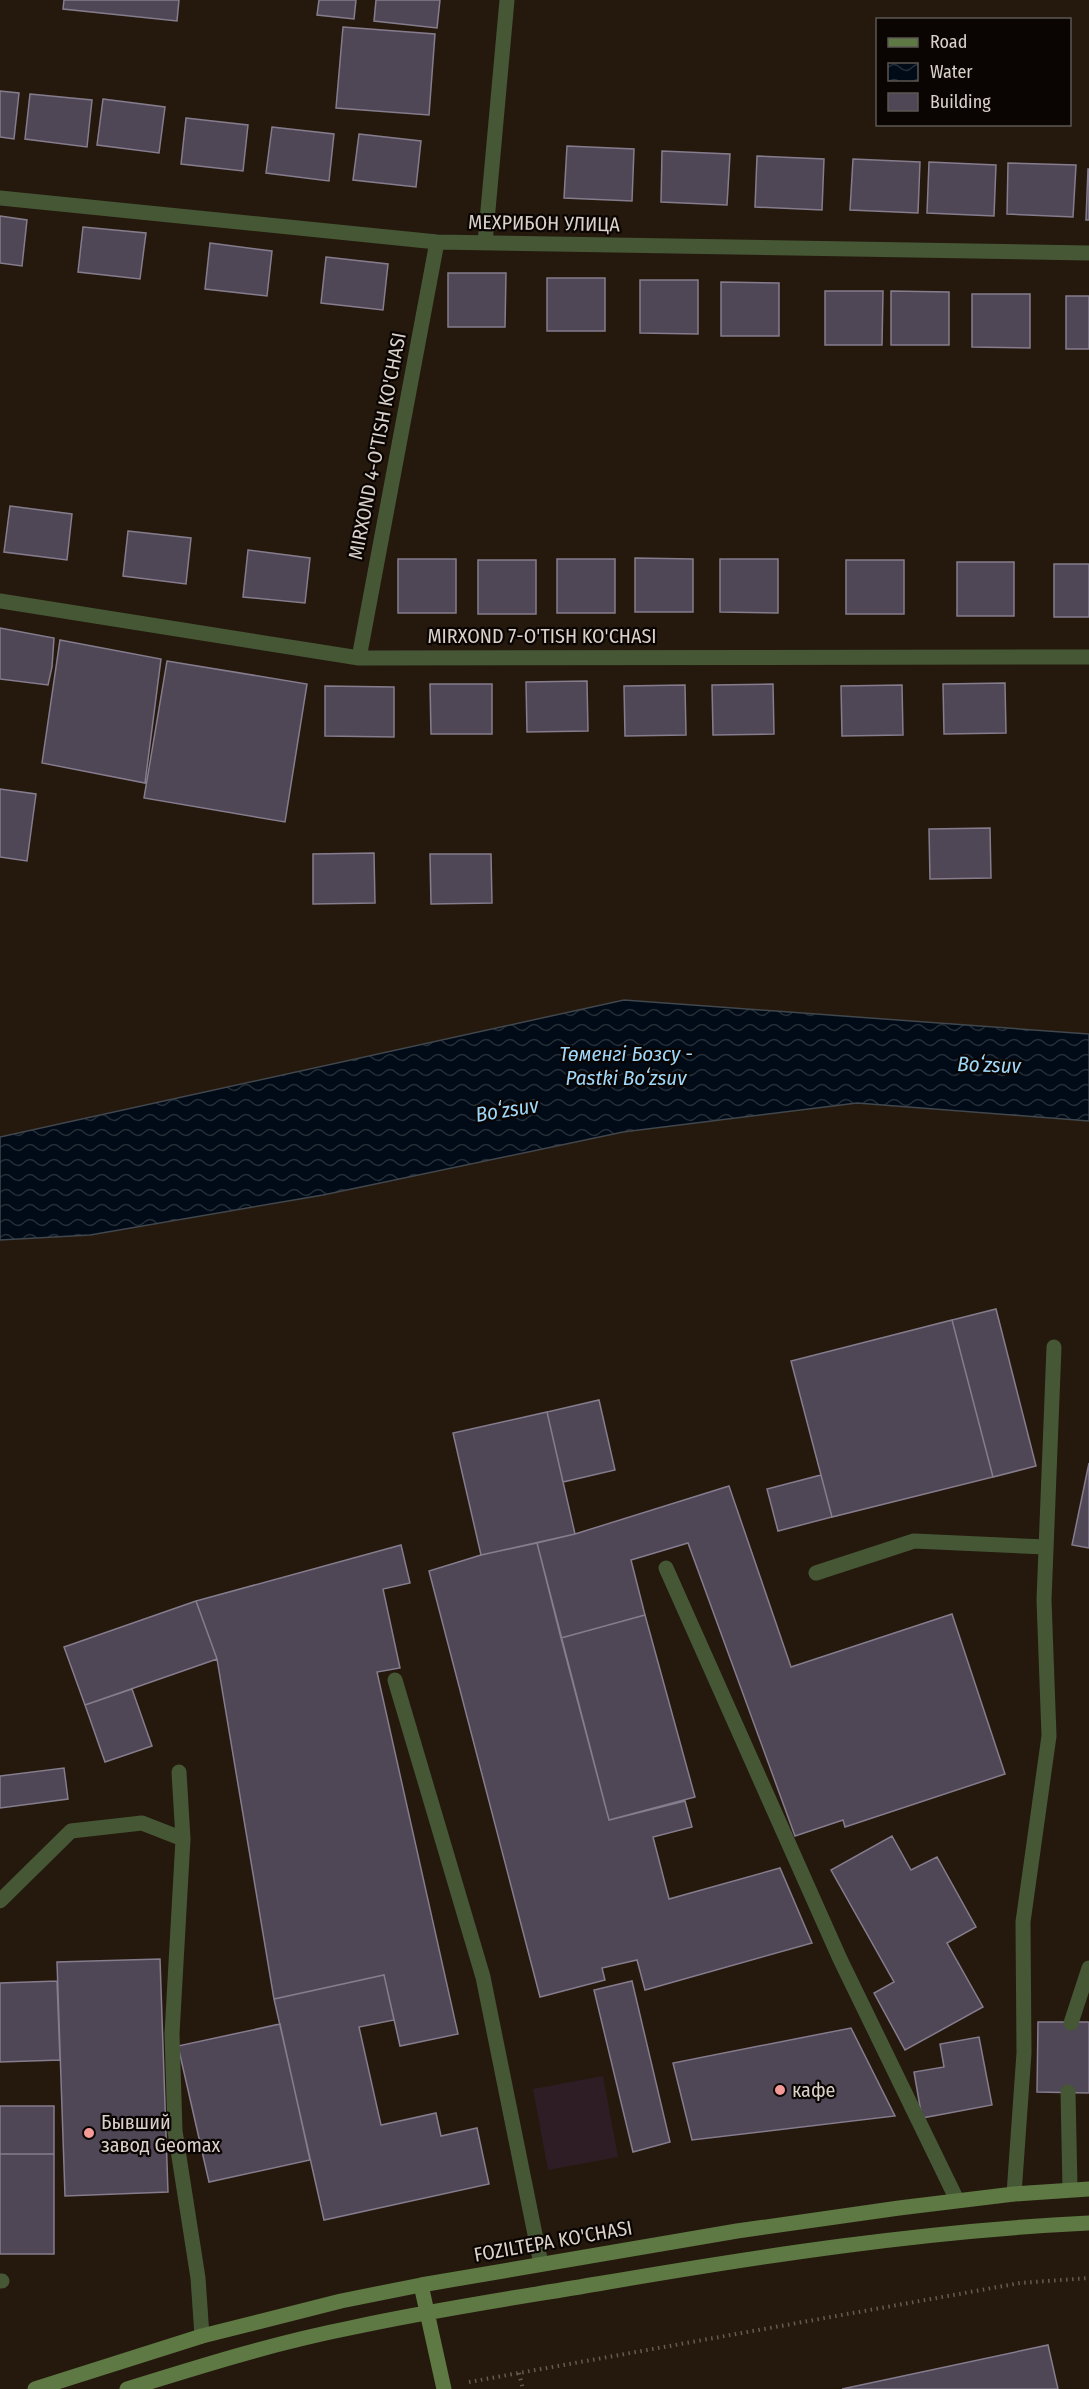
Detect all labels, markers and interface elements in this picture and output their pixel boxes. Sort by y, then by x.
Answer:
legend [876,18,1071,126]
text: Road [930,31,967,53]
text: Water [930,61,973,83]
text: Building [930,91,991,113]
street label: МЕХРИБОН УЛИЦА [468,210,620,236]
street label: MIRXOND 4-O'TISH KO'CHASI [343,330,411,562]
street label: MIRXOND 7-O'TISH KO'CHASI [427,624,657,648]
water label: Төменгі Бозсу - Pastki Boʻzsuv [559,1041,693,1091]
water label: Boʻzsuv [957,1051,1022,1079]
water label: Boʻzsuv [473,1092,541,1128]
place label: кафе [792,2078,835,2102]
marker: кафе [773,2083,787,2097]
place label: Бывший завод Geomax [101,2110,221,2157]
marker: Бывший завод Geomax [82,2126,96,2140]
street label: FOZILTEPA KO'CHASI [472,2215,634,2267]

